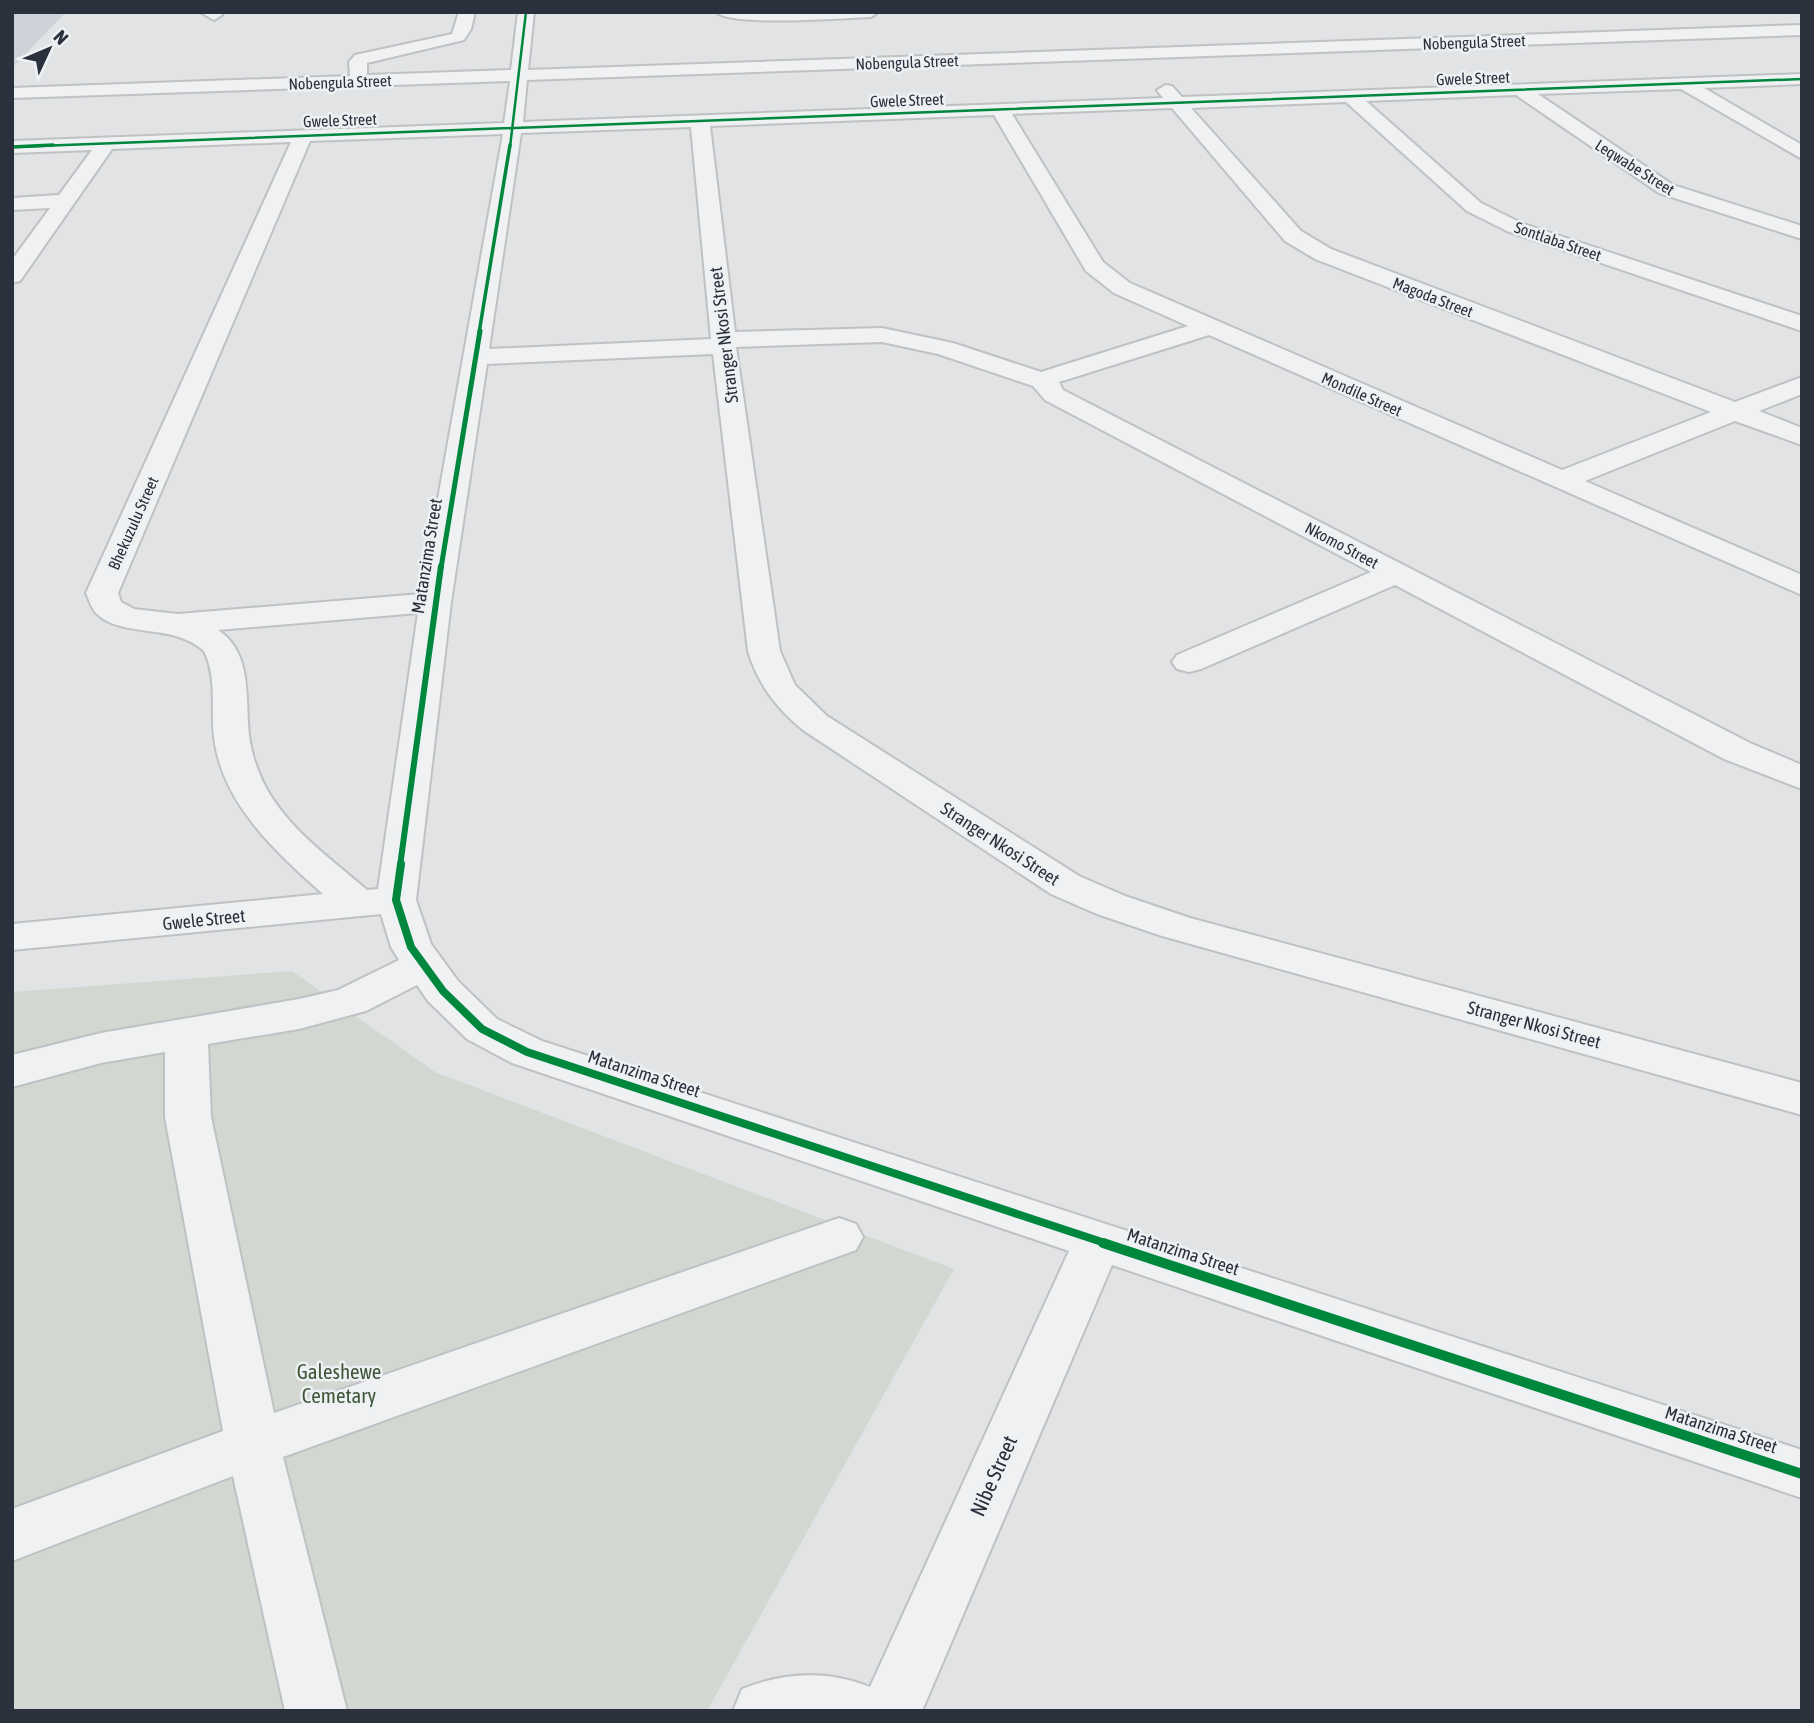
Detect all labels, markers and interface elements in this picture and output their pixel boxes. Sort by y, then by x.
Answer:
north arrow [14,14,84,84]
text: N [49,26,73,49]
street label: Nobengula Street [1422,31,1526,54]
street label: Nobengula Street [855,51,959,74]
street label: Gwele Street [1436,68,1511,88]
street label: Nobengula Street [288,71,392,94]
street label: Gwele Street [870,90,945,110]
street label: Gwele Street [303,110,378,130]
street label: Leqwabe Street [1592,136,1678,200]
street label: Sontlaba Street [1512,218,1604,264]
street label: Stranger Nkosi Street [705,266,742,404]
street label: Magoda Street [1390,273,1476,322]
street label: Mondile Street [1319,368,1405,420]
street label: Bhekuzulu Street [104,473,162,572]
street label: Matanzima Street [407,497,446,615]
street label: Nkomo Street [1302,518,1382,572]
street label: Stranger Nkosi Street [937,797,1064,890]
street label: Gwele Street [162,905,246,934]
street label: Stranger Nkosi Street [1465,997,1603,1052]
street label: Matanzima Street [585,1046,703,1102]
street label: Matanzima Street [1124,1224,1242,1280]
park label: Galeshewe Cemetary [297,1359,381,1407]
street label: Matanzima Street [1662,1402,1780,1458]
street label: Nibe Street [965,1432,1021,1520]

